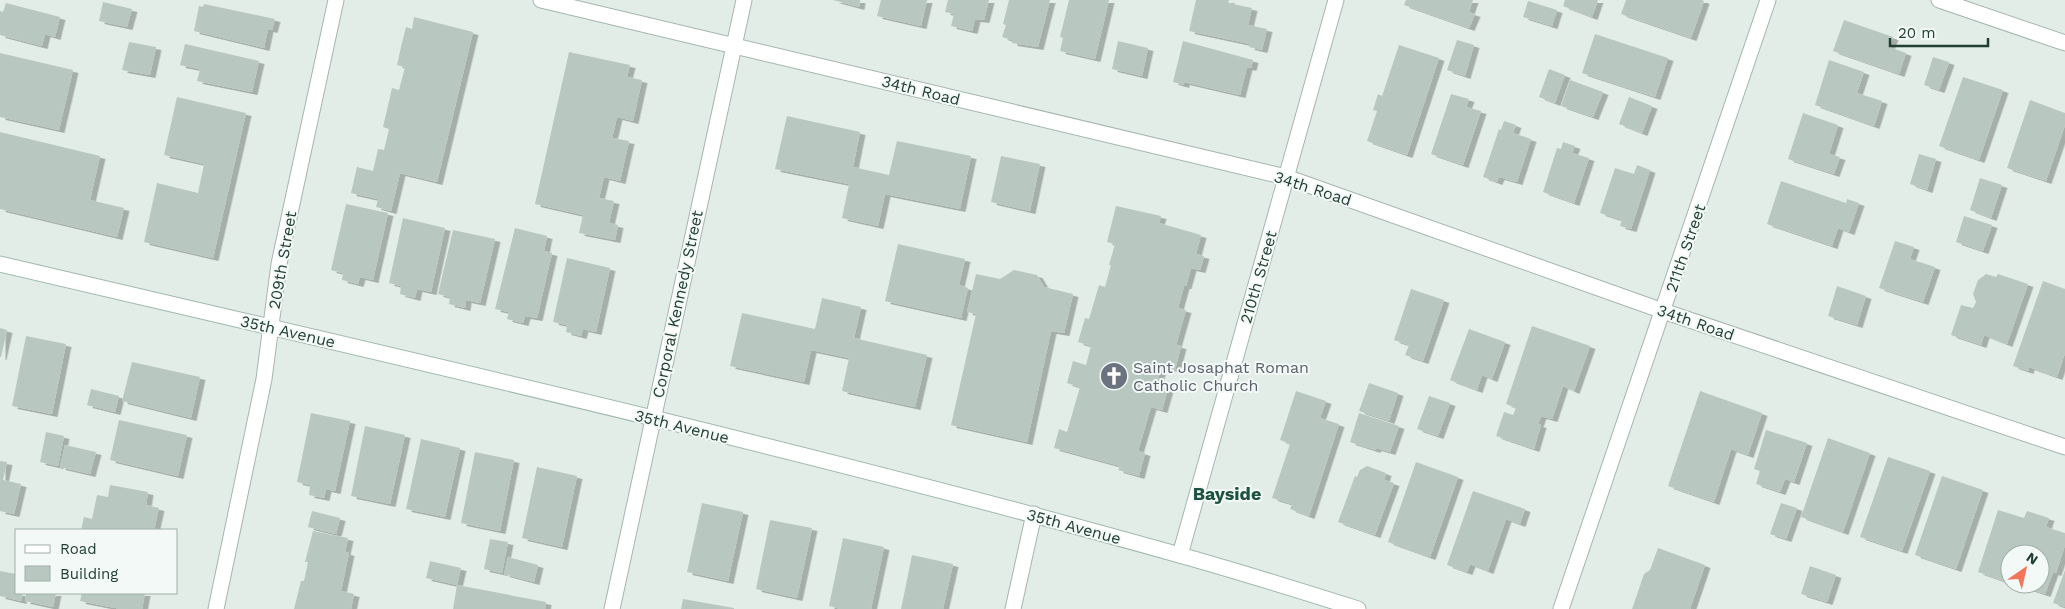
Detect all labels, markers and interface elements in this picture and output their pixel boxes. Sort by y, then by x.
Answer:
scale bar [1890,15,1988,47]
text: 20 m [1898,24,1936,42]
street label: 34th Road [880,72,962,109]
street label: 34th Road [1272,167,1354,210]
street label: 211th Street [1662,201,1710,295]
street label: Corporal Kennedy Street [648,208,707,400]
street label: 209th Street [265,209,301,311]
street label: 210th Street [1236,228,1281,326]
street label: 34th Road [1655,300,1737,345]
street label: 35th Avenue [239,311,337,352]
place label: Saint Josaphat Roman Catholic Church [1133,358,1309,395]
church icon: Saint Josaphat Roman Catholic Church [1099,361,1129,391]
street label: 35th Avenue [633,406,731,447]
district label: Bayside [1193,483,1261,504]
street label: 35th Avenue [1025,505,1123,548]
legend [15,529,178,594]
text: Road [60,540,97,558]
north arrow [2000,544,2050,594]
text: N [2023,549,2041,568]
text: Building [60,565,118,583]

